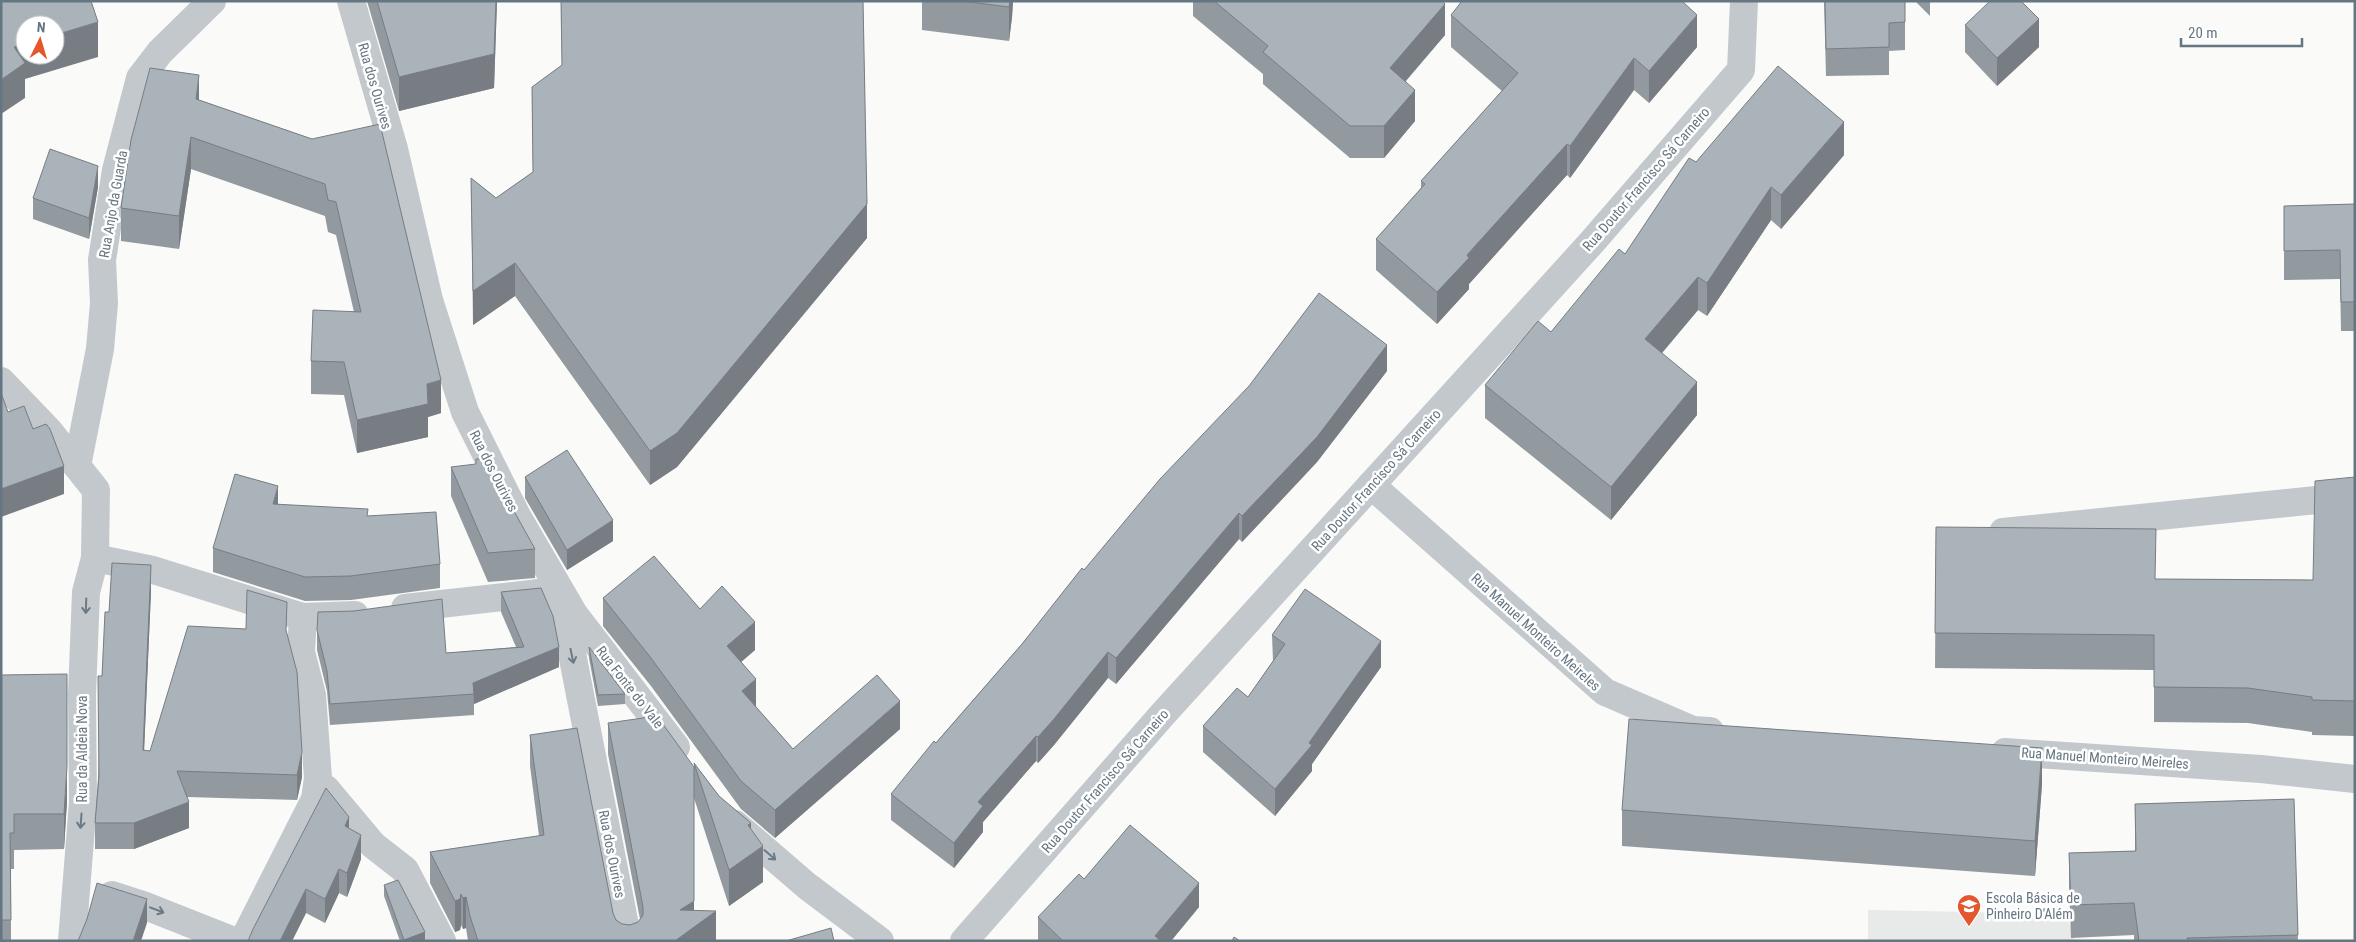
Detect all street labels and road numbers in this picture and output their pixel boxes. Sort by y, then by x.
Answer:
street label: Rua dos Ourives [355,41,395,131]
street label: Rua Doutor Francisco Sá Carneiro [1579,104,1713,254]
street label: Rua Anjo da Guarda [96,149,130,259]
street label: Rua Doutor Francisco Sá Carneiro [1308,406,1444,554]
street label: Rua dos Ourives [467,428,521,514]
street label: Rua Manuel Monteiro Meireles [1468,570,1604,694]
street label: Rua Fonte do Vale [593,643,667,732]
street label: Rua da Aldeia Nova [74,695,90,803]
street label: Rua Doutor Francisco Sá Carneiro [1038,706,1172,856]
street label: Rua Manuel Monteiro Meireles [2021,744,2189,772]
street label: Rua dos Ourives [596,809,628,899]

